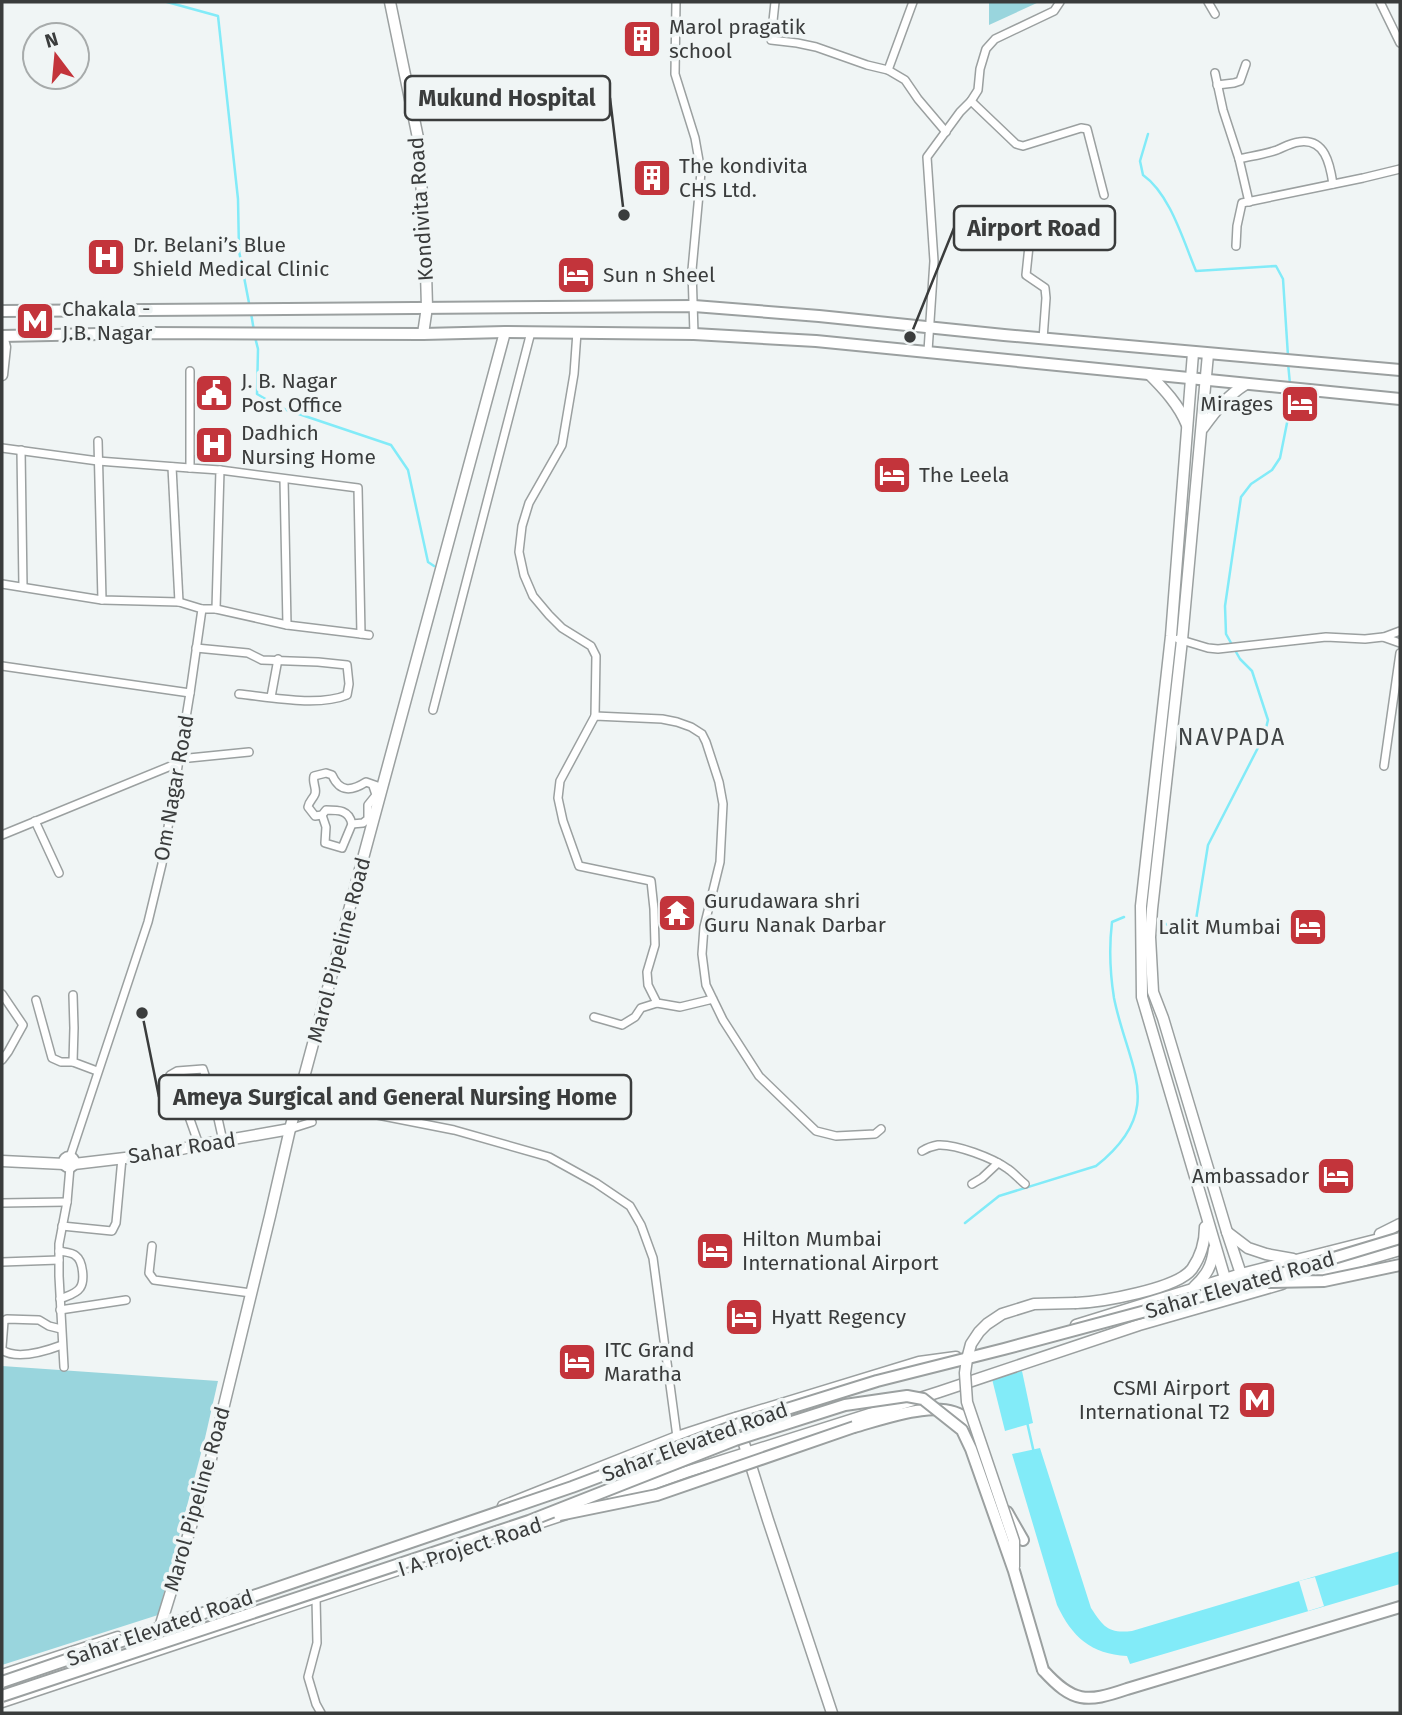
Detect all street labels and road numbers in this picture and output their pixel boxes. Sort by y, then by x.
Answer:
street label: Kondivita Road [403,136,439,282]
street label: Om Nagar Road [148,713,200,863]
street label: Marol Pipeline Road [302,854,376,1046]
street label: Sahar Road [126,1127,238,1169]
street label: Sahar Elevated Road [1142,1246,1338,1324]
street label: Sahar Elevated Road [599,1396,791,1488]
street label: Marol Pipeline Road [158,1404,236,1594]
street label: I A Project Road [395,1511,545,1583]
street label: Sahar Elevated Road [63,1584,257,1672]

